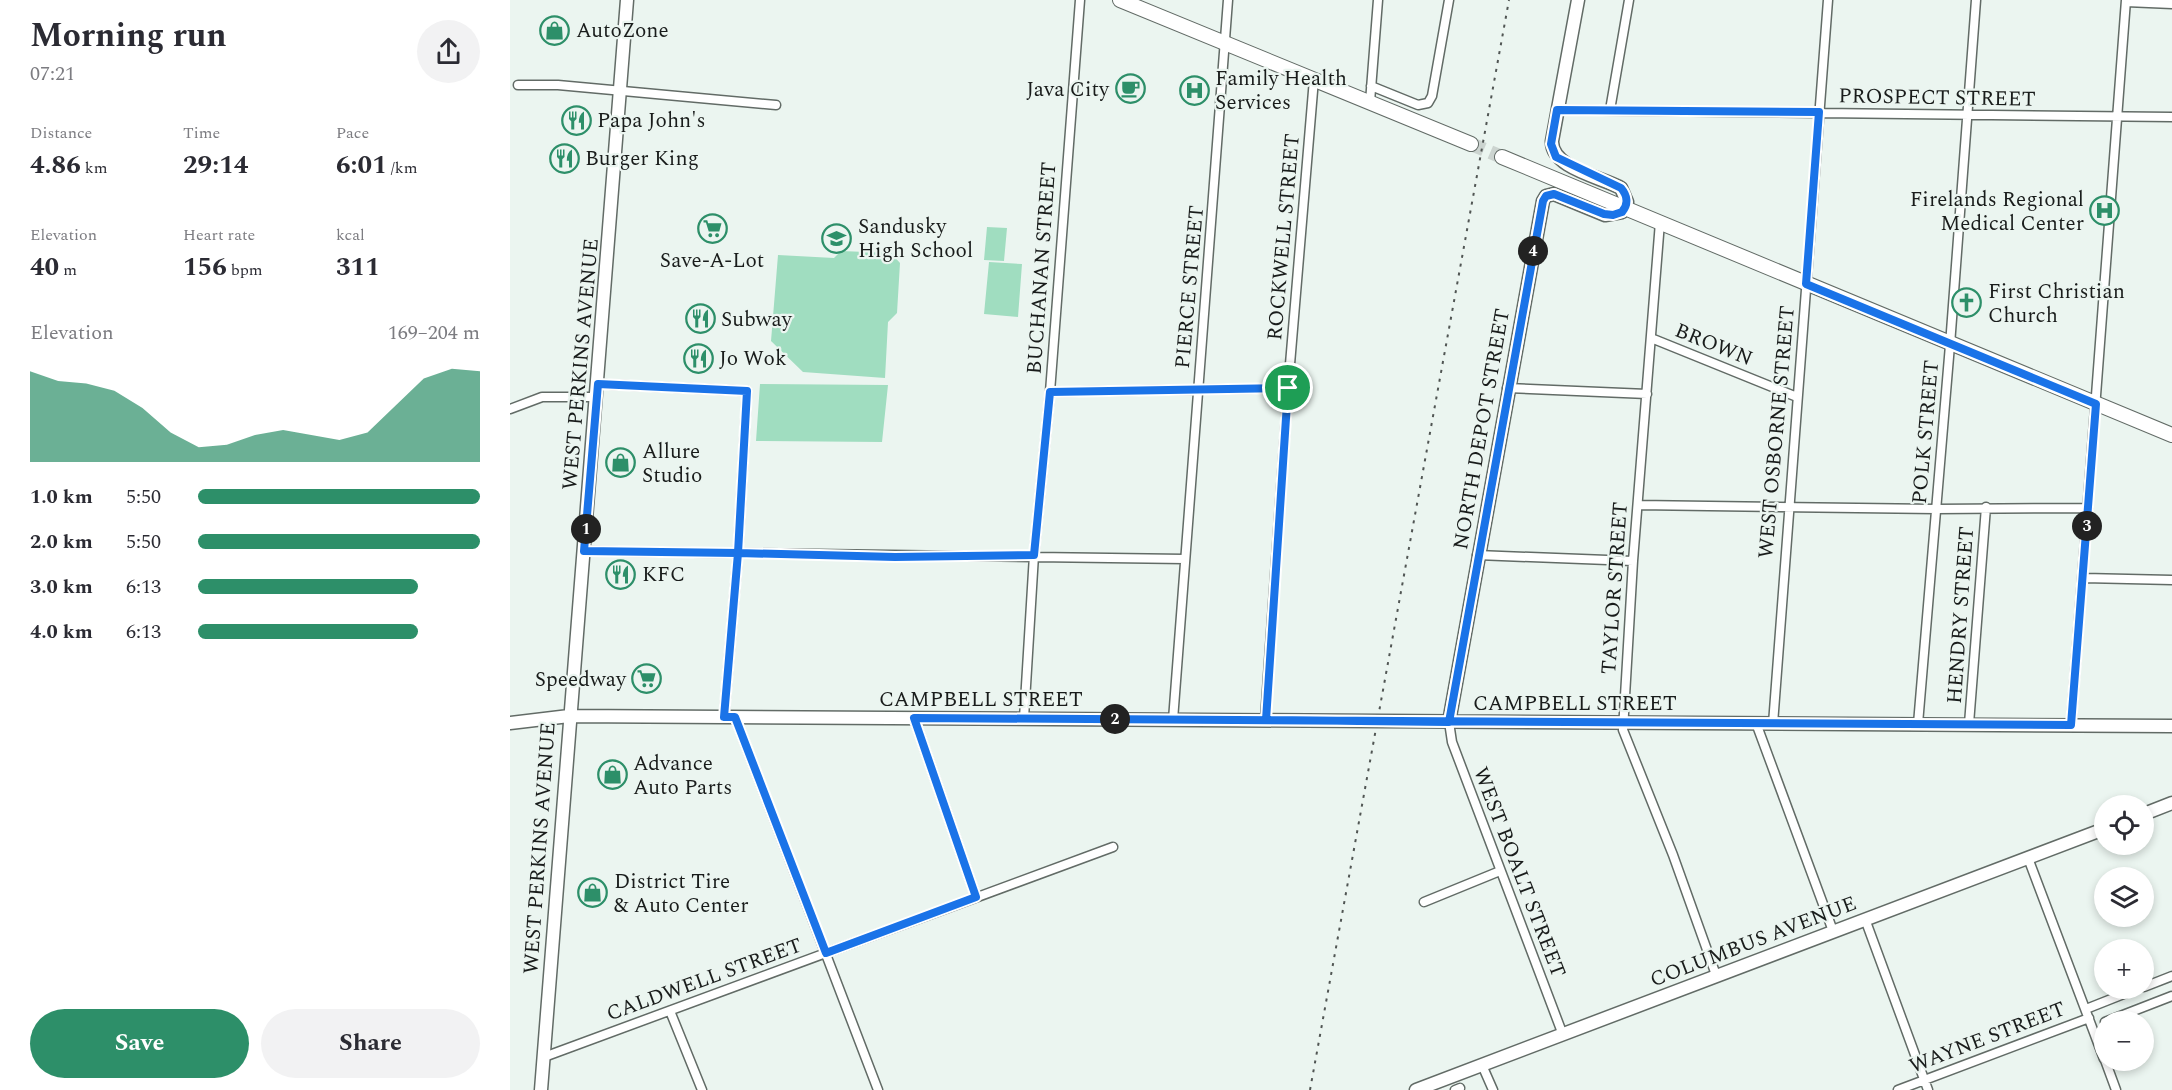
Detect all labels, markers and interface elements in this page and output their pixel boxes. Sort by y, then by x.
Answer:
text: Morning run [30,11,227,61]
shop icon: AutoZone [539,14,571,46]
place label: AutoZone [576,15,669,47]
button: share [417,20,480,83]
text: 07:21 [30,59,75,89]
place label: Family Health Services [1215,63,1347,119]
cafe icon: Java City [1114,73,1146,105]
place label: Java City [1026,74,1110,106]
hospital icon: Family Health Services [1178,74,1210,106]
street label: PROSPECT STREET [1838,80,2036,116]
restaurant icon: Papa John's [560,104,592,136]
place label: Papa John's [597,105,706,137]
text: Distance [30,121,92,145]
text: Time [183,121,220,145]
text: Pace [336,121,369,145]
street label: ROCKWELL STREET [1259,132,1309,342]
restaurant icon: Burger King [548,142,580,174]
place label: Burger King [585,143,699,175]
text: 4.86 [30,145,81,185]
text: 29:14 [183,145,248,185]
text: 6:01 [336,145,387,185]
text: km [81,156,107,180]
text: /km [387,156,417,180]
street label: BUCHANAN STREET [1019,161,1065,375]
place label: Firelands Regional Medical Center [1910,184,2084,240]
hospital icon: Firelands Regional Medical Center [2089,195,2121,227]
street label: PIERCE STREET [1167,204,1213,370]
place label: Sandusky High School [858,211,973,267]
supermarket icon: Save-A-Lot [696,213,728,245]
school or university icon: Sandusky High School [821,222,853,254]
text: Elevation [30,223,97,247]
text: Heart rate [183,223,255,247]
text: kcal [336,223,365,247]
pin: 4 [1518,236,1548,266]
street label: WEST PERKINS AVENUE [554,237,608,491]
text: 4 [1529,239,1537,263]
place label: Save-A-Lot [660,245,764,277]
text: 40 [30,247,59,287]
text: 156 [183,247,227,287]
text: 311 [336,247,380,287]
text: m [59,258,77,282]
text: bpm [227,258,263,282]
place label: First Christian Church [1988,276,2125,332]
church icon: First Christian Church [1951,287,1983,319]
restaurant icon: Subway [684,303,716,335]
place label: Subway [721,304,793,336]
street label: WEST OSBORNE STREET [1750,304,1804,560]
street label: NORTH DEPOT STREET [1445,306,1519,552]
street label: BROWN [1670,315,1757,375]
text: Elevation [30,318,114,348]
text: 169–204 m [388,318,480,348]
restaurant icon: Jo Wok [682,342,714,374]
place label: Jo Wok [719,343,787,375]
street label: POLK STREET [1904,359,1948,505]
pin [1262,362,1313,413]
icon: arrive [1271,371,1304,404]
place label: Allure Studio [642,436,702,492]
shop icon: Allure Studio [605,447,637,479]
text: 1.0 km [30,482,93,512]
text: 5:50 [126,482,161,512]
street label: TAYLOR STREET [1593,501,1637,675]
pin: 3 [2072,511,2102,541]
pin: 1 [571,514,601,544]
text: 3 [2083,514,2091,538]
text: 1 [582,517,590,541]
street label: HENDRY STREET [1939,525,1983,705]
text: 2.0 km [30,527,93,557]
text: 5:50 [126,527,161,557]
restaurant icon: KFC [605,558,637,590]
place label: KFC [642,559,685,591]
text: 3.0 km [30,572,93,602]
text: 6:13 [126,572,161,602]
text: 4.0 km [30,617,93,647]
text: 6:13 [126,617,161,647]
supermarket icon: Speedway [631,663,663,695]
place label: Speedway [535,664,627,696]
street label: CAMPBELL STREET [879,684,1083,716]
street label: CAMPBELL STREET [1473,688,1677,720]
pin: 2 [1100,704,1130,734]
text: 2 [1111,707,1119,731]
street label: WEST PERKINS AVENUE [515,721,565,975]
place label: Advance Auto Parts [633,748,732,804]
shop icon: Advance Auto Parts [596,759,628,791]
street label: WEST BOALT STREET [1464,762,1574,982]
map controls [2094,795,2154,1071]
button: locate [2094,795,2154,855]
place label: District Tire & Auto Center [614,866,749,922]
button: layers [2094,867,2154,927]
shop icon: District Tire & Auto Center [577,877,609,909]
street label: COLUMBUS AVENUE [1645,888,1861,996]
street label: CALDWELL STREET [602,930,807,1030]
button: + [2094,939,2154,999]
street label: WAYNE STREET [1905,993,2070,1082]
button: Save [30,1009,249,1078]
button: Share [261,1009,480,1078]
button: − [2094,1011,2154,1071]

